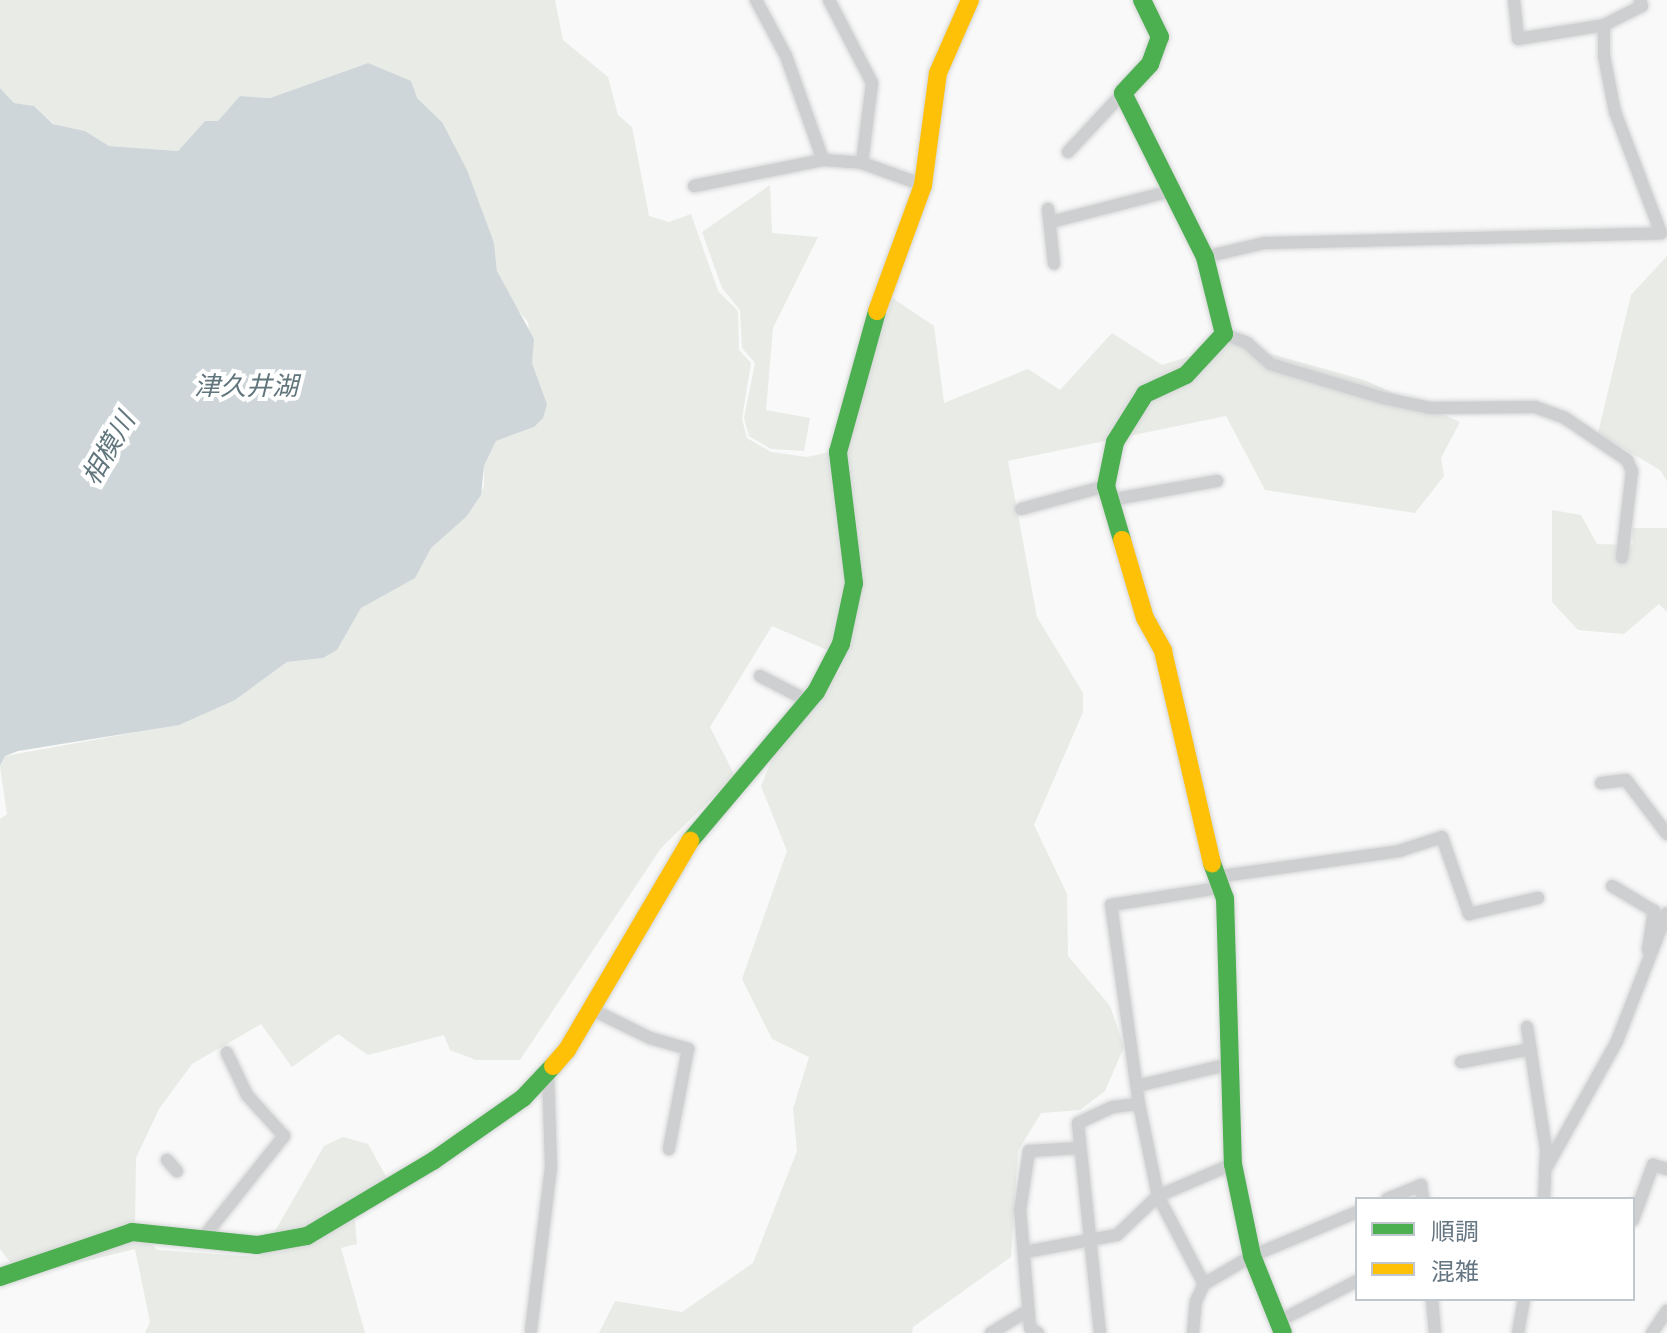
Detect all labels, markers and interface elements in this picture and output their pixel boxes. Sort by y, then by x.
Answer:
water label: 津久井湖 [194,371,298,403]
water label: 相模川 [76,407,142,491]
legend [1355,1197,1635,1301]
text: 順調 [1431,1217,1479,1246]
text: 混雑 [1431,1257,1479,1286]

